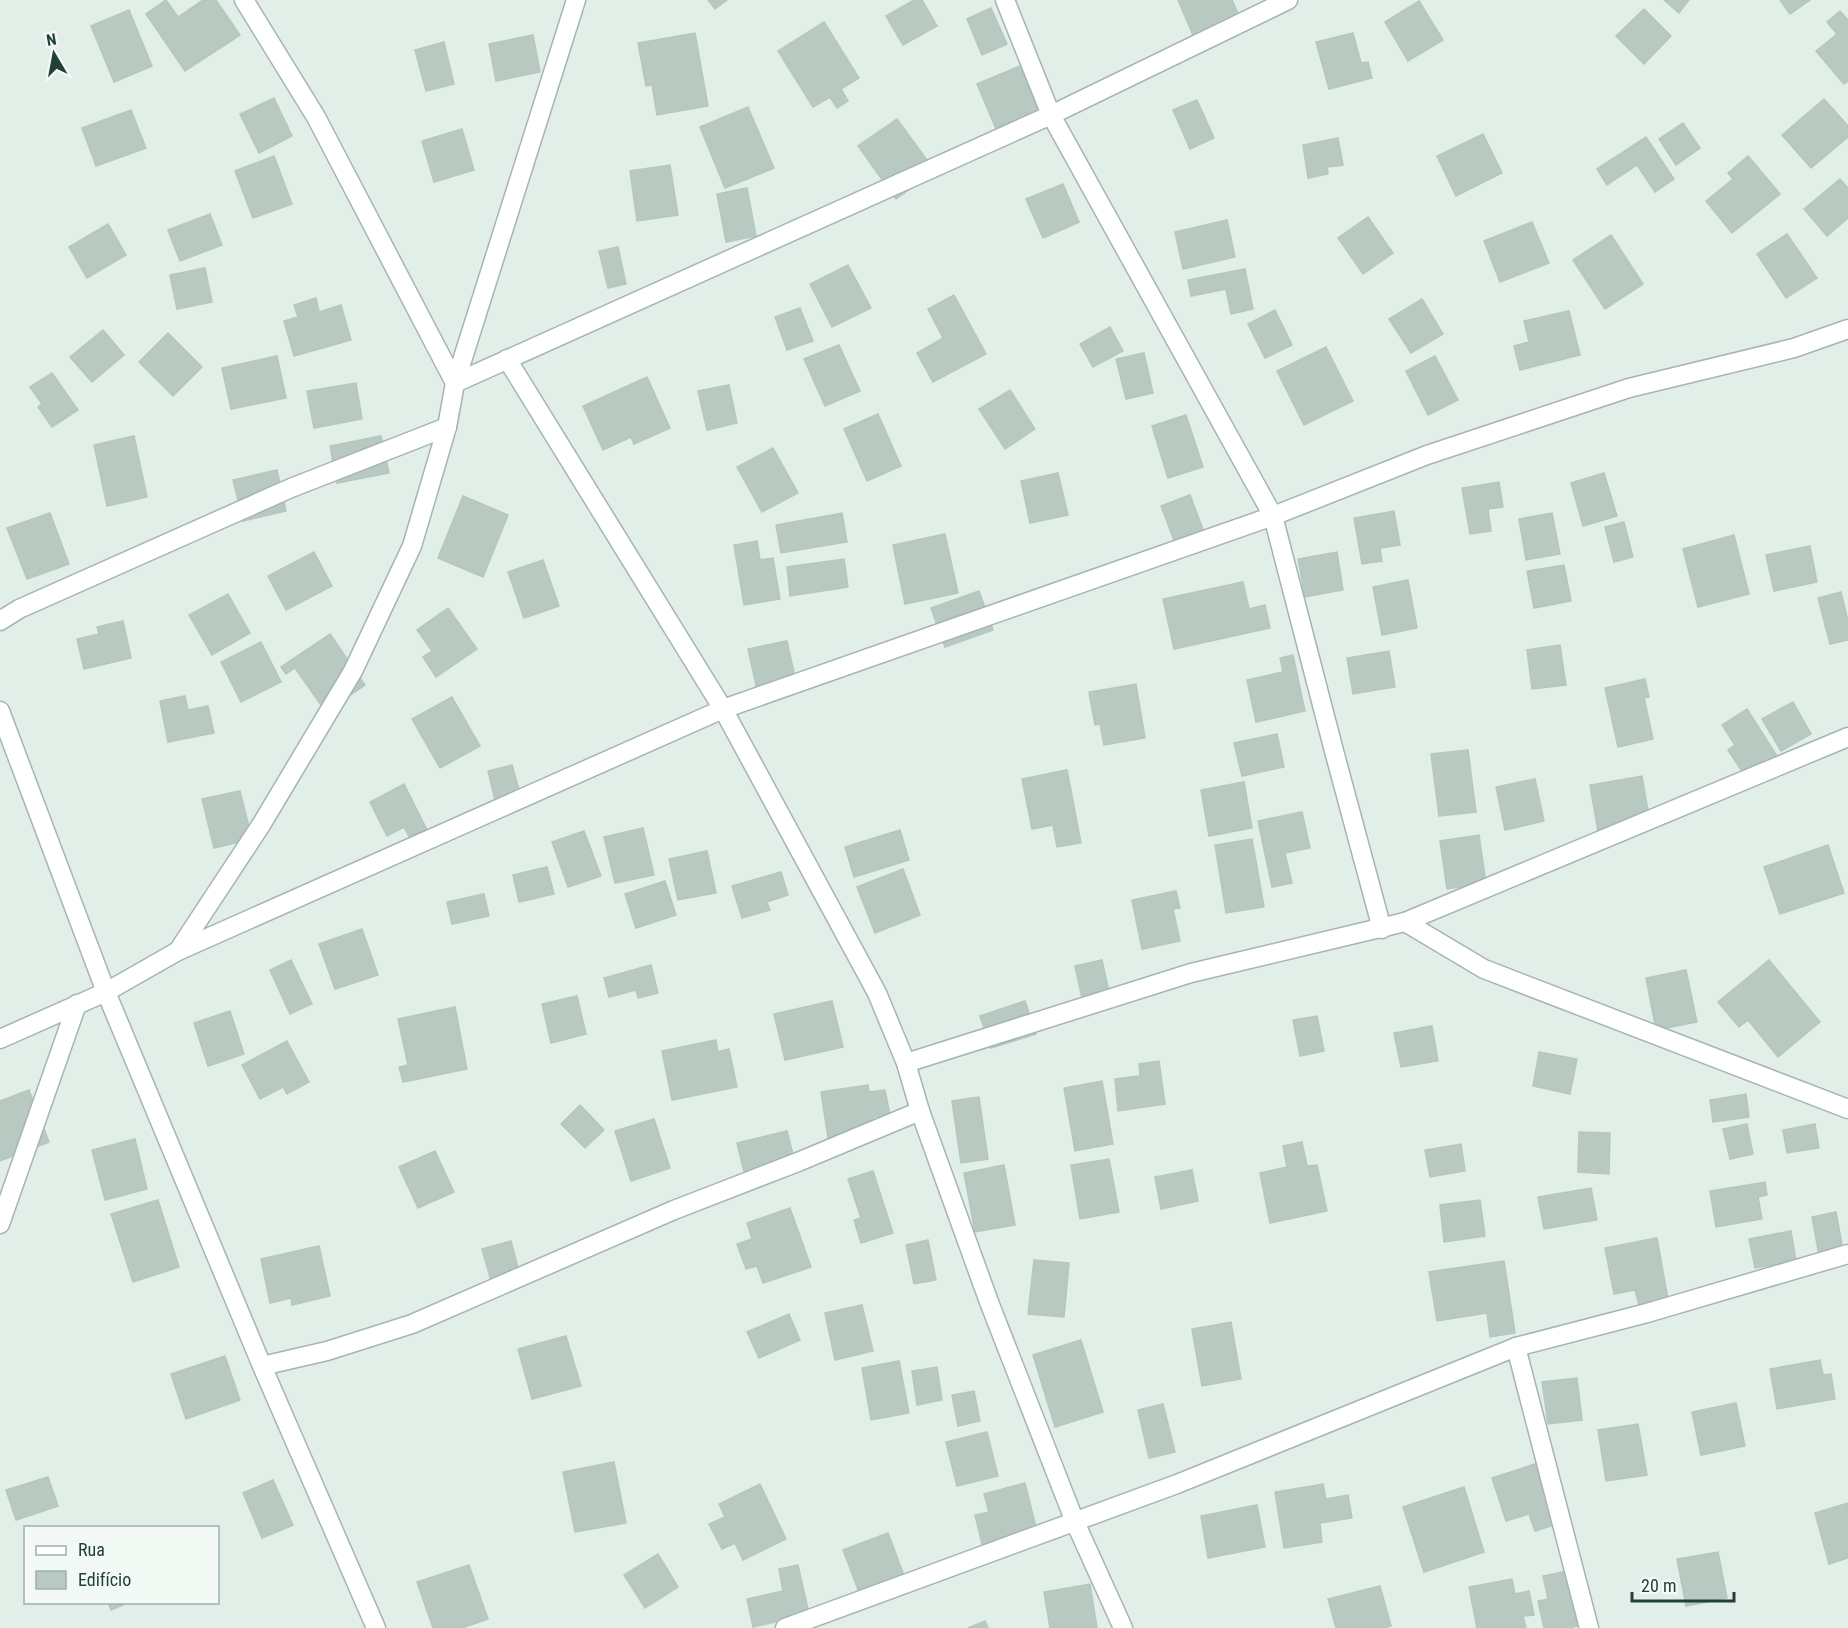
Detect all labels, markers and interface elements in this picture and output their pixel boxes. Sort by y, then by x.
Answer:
north arrow [24,24,84,84]
text: N [45,30,58,50]
legend [24,1526,219,1604]
text: Rua [78,1539,105,1560]
scale bar [1632,1565,1734,1603]
text: Edifício [78,1569,131,1590]
text: 20 m [1641,1575,1676,1596]

